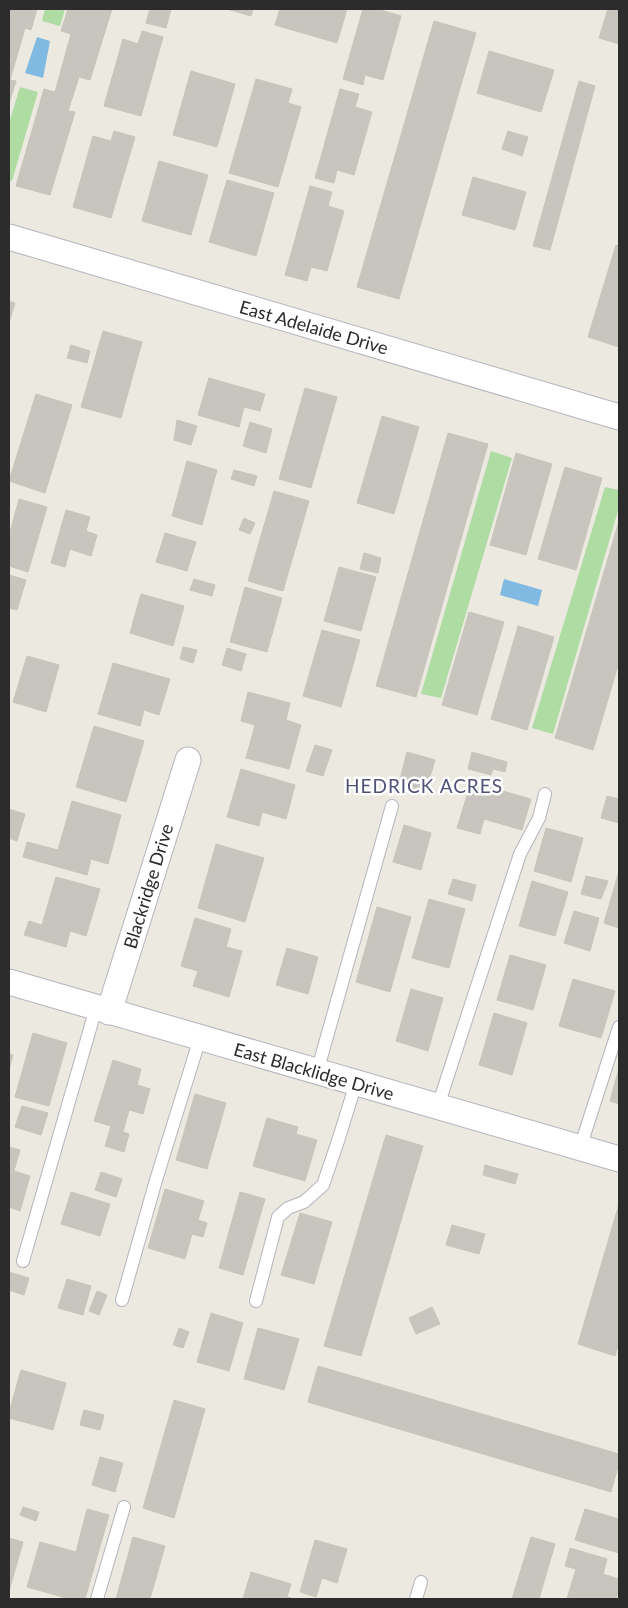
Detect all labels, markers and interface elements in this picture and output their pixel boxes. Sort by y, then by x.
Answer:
street label: East Adelaide Drive [237,295,391,359]
district label: HEDRICK ACRES [345,774,503,797]
street label: Blackridge Drive [119,821,177,951]
street label: East Blacklidge Drive [231,1038,397,1104]

